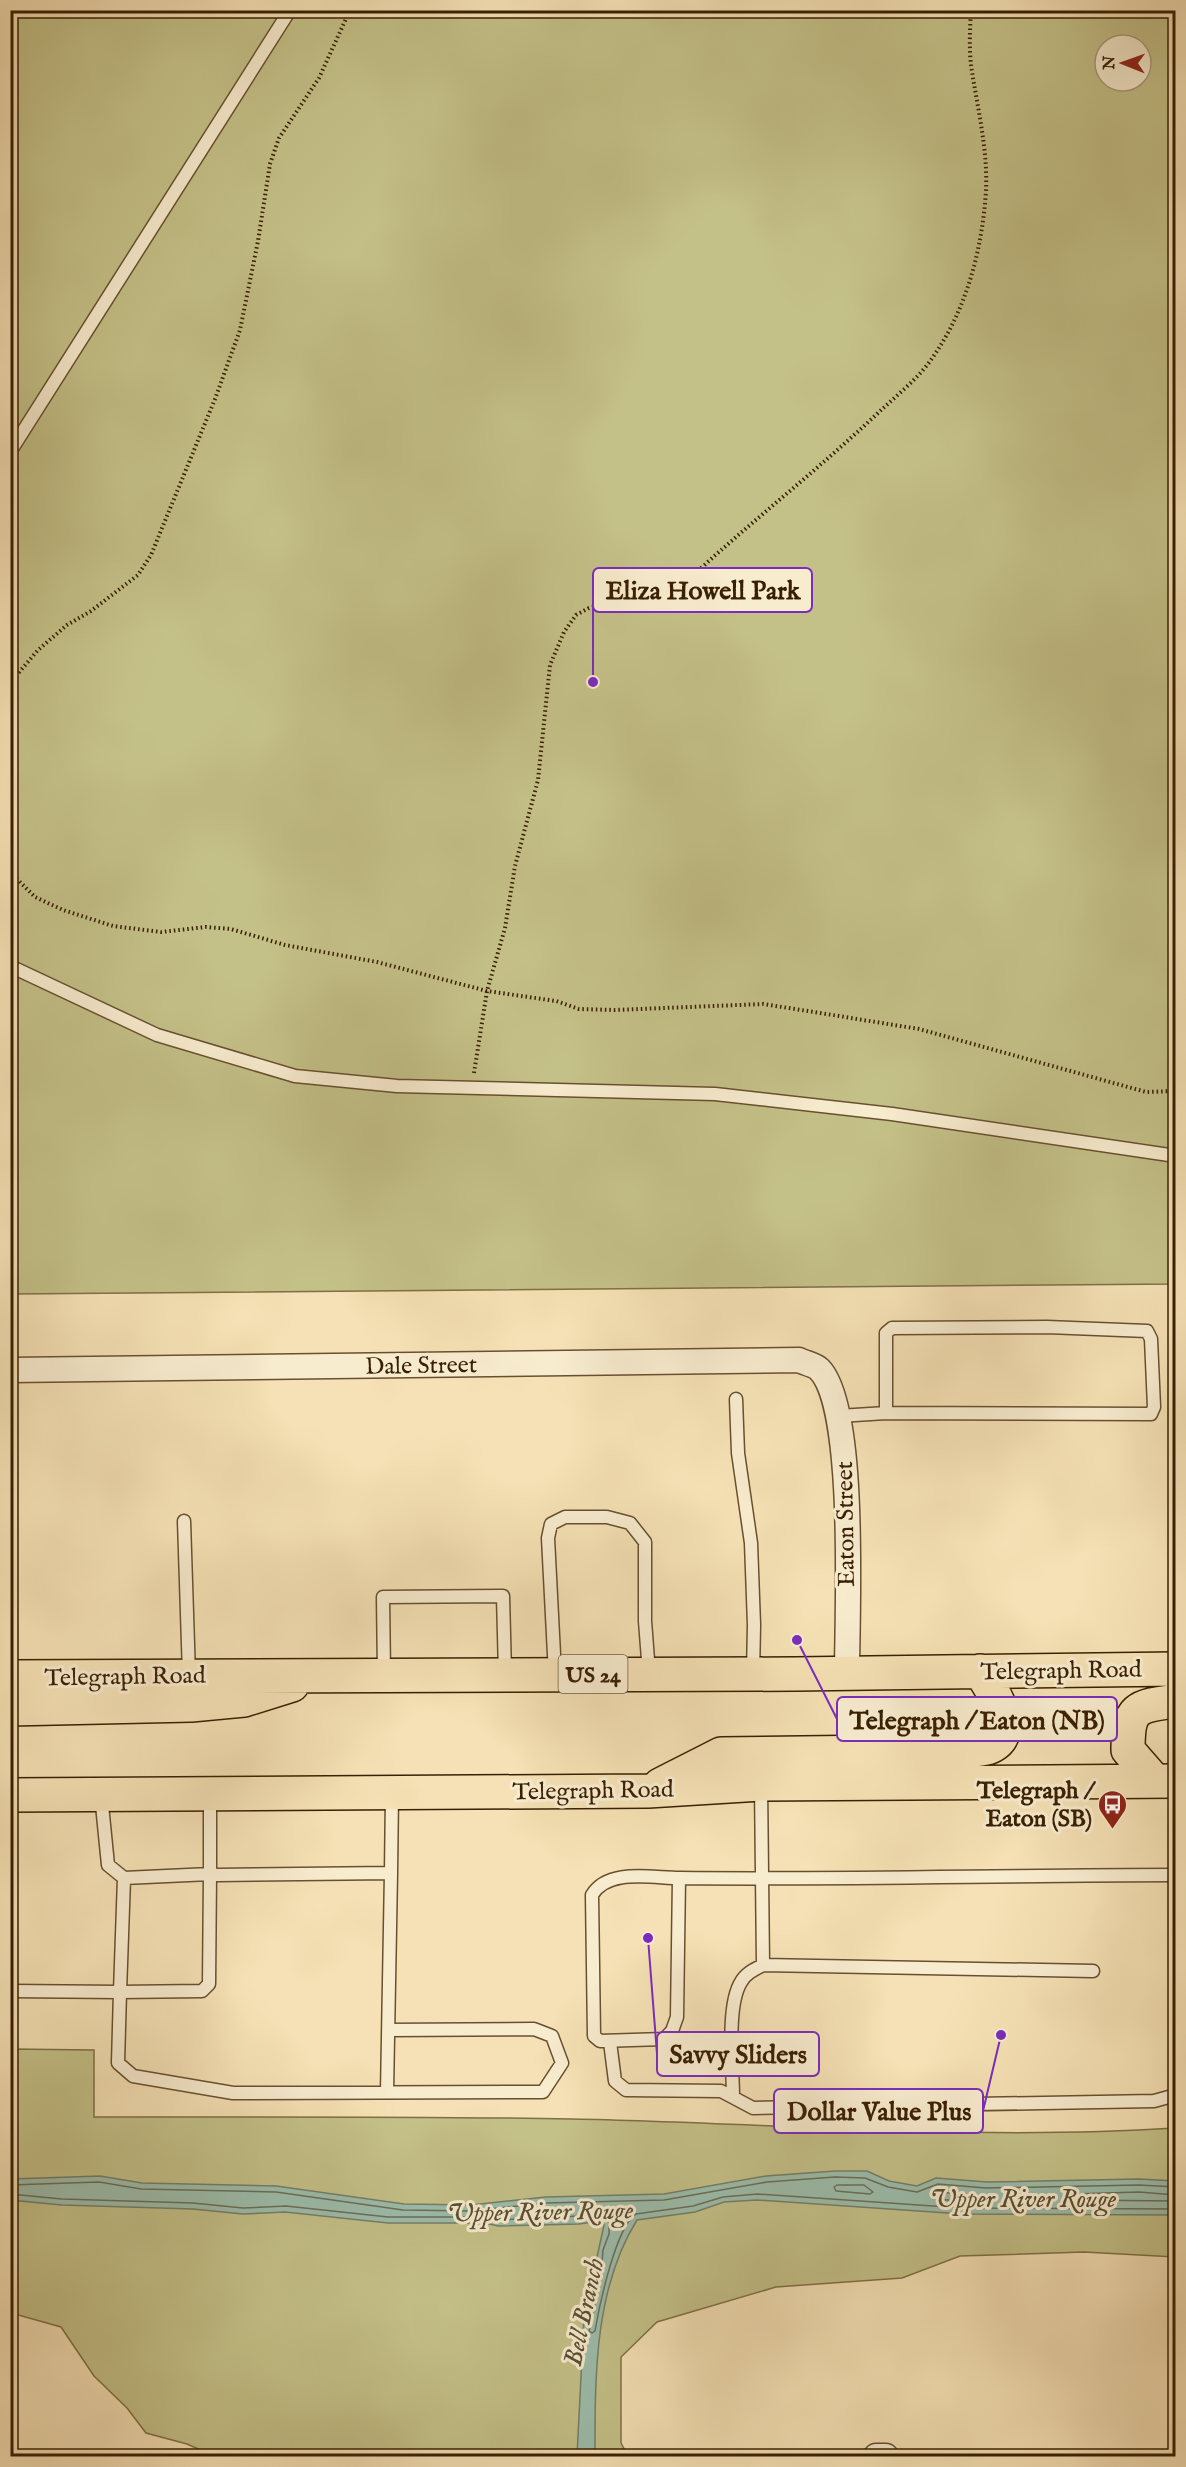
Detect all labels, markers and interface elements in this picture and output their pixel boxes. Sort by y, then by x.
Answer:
north arrow [1093,33,1153,93]
text: N [1100,56,1120,71]
callout: Eliza Howell Park [593,568,812,612]
text: Eliza Howell Park [606,575,802,608]
street label: Dale Street [365,1350,477,1383]
street label: Eaton Street [830,1461,863,1587]
road number: US 24 [558,1655,628,1693]
street label: Telegraph Road [980,1655,1142,1688]
street label: Telegraph Road [44,1661,206,1694]
callout: Telegraph / Eaton (NB) [837,1697,1117,1741]
text: Telegraph / Eaton (NB) [848,1705,1105,1738]
street label: Telegraph Road [512,1775,674,1808]
place label: Telegraph / Eaton (SB) [976,1776,1097,1835]
bus stop icon: Telegraph / Eaton (SB) [1097,1788,1129,1830]
callout: Savvy Sliders [657,2032,819,2076]
text: Savvy Sliders [669,2039,807,2072]
callout: Dollar Value Plus [774,2089,983,2133]
text: Dollar Value Plus [787,2096,971,2129]
water label: Upper River Rouge [930,2183,1117,2217]
water label: Upper River Rouge [447,2194,634,2232]
water label: Bell Branch [557,2255,612,2369]

